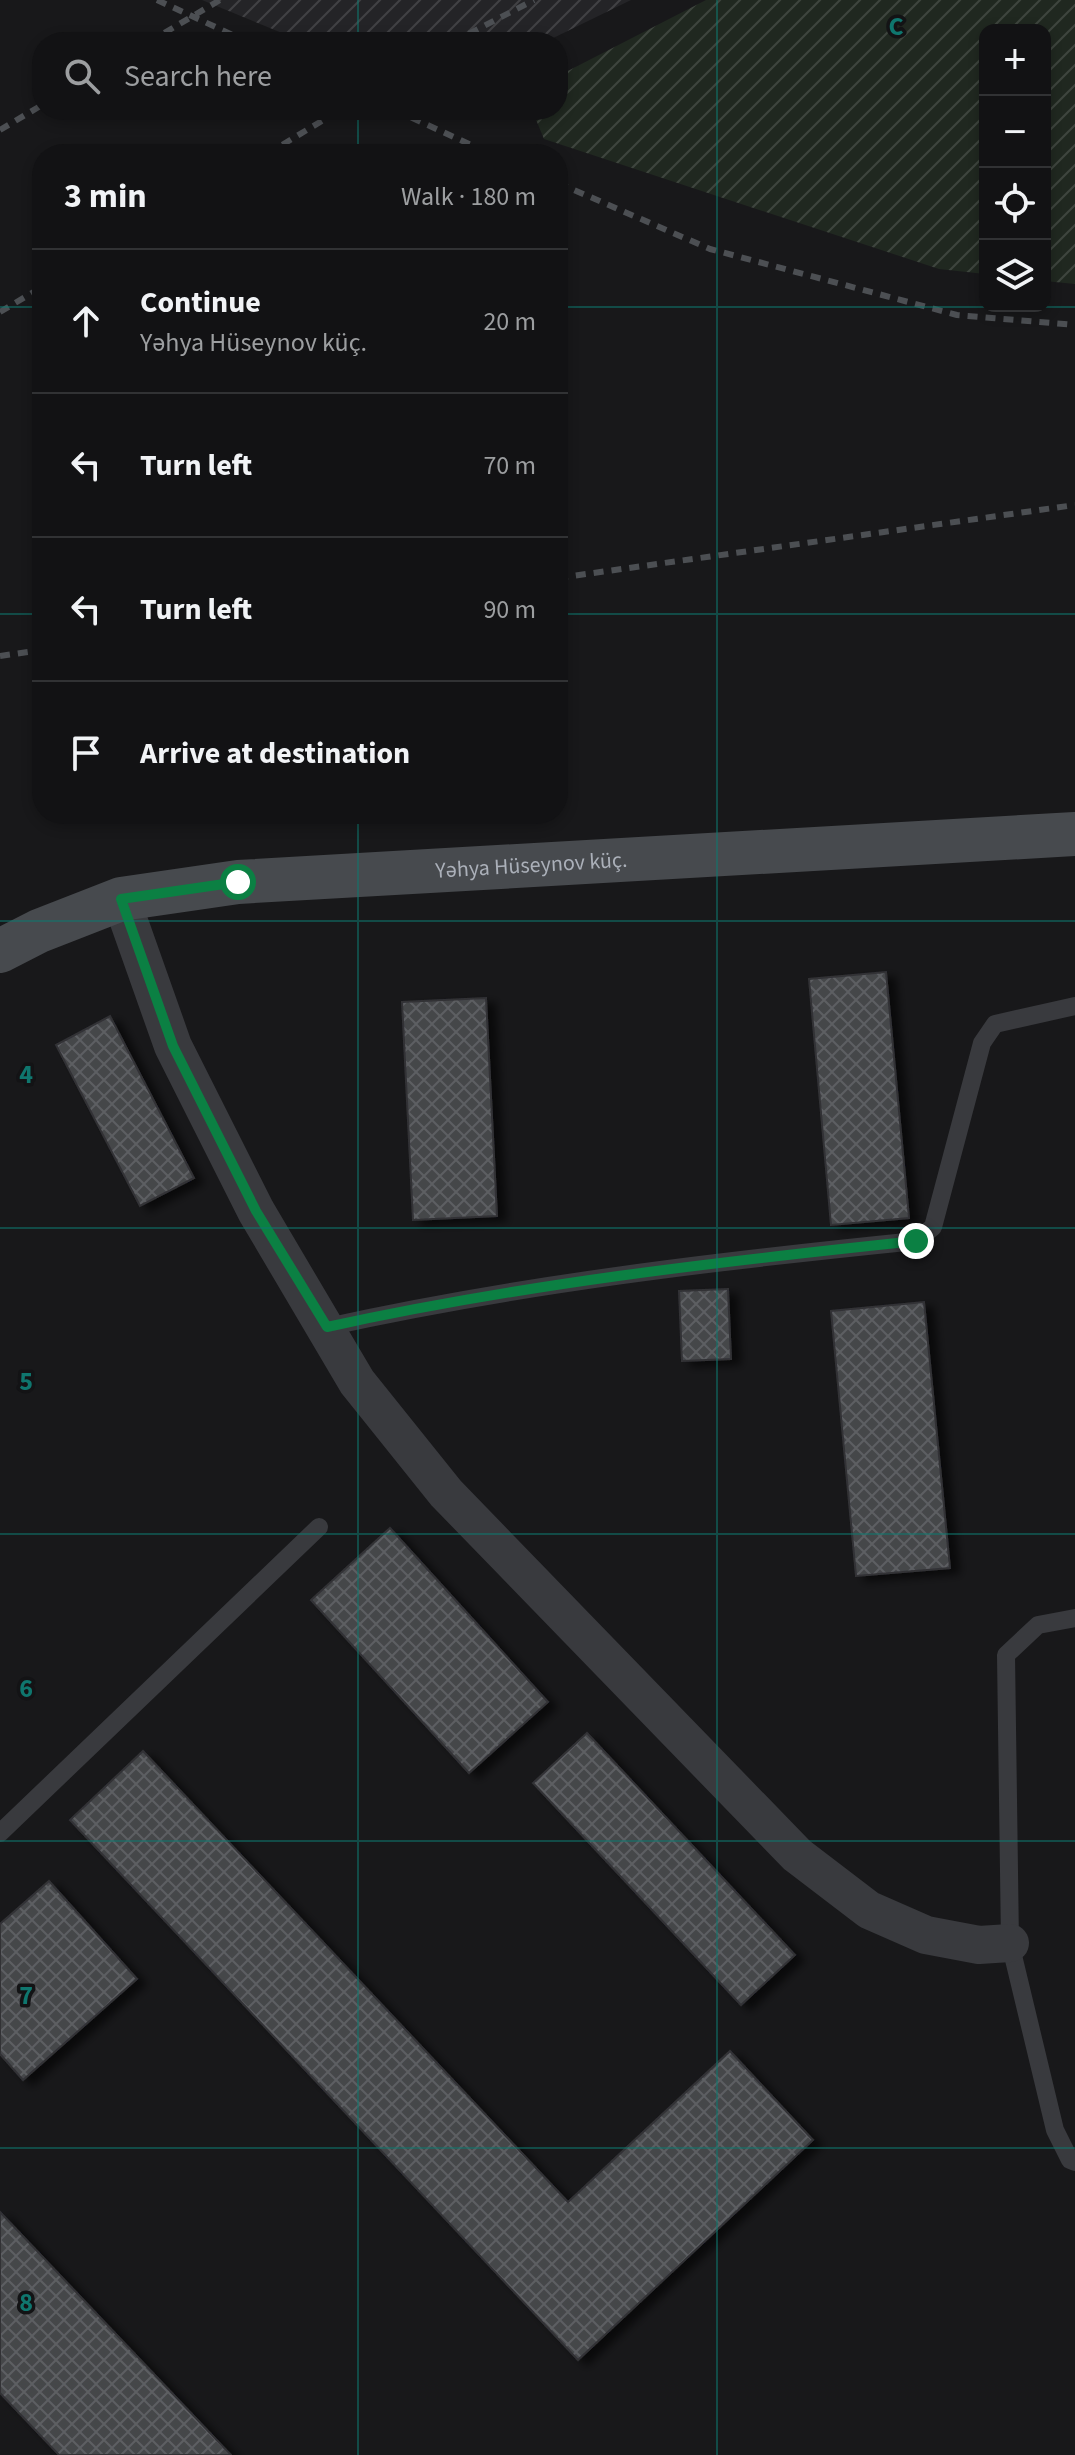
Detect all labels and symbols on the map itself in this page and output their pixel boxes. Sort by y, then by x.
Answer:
text: C [888,8,904,45]
street label: Yəhya Hüseynov küç. [434,844,628,887]
route start [220,864,256,900]
text: 4 [19,1056,33,1093]
route end [898,1223,934,1259]
text: 5 [19,1363,33,1400]
text: 6 [19,1670,33,1707]
text: 7 [19,1977,33,2014]
text: 8 [19,2284,33,2321]

